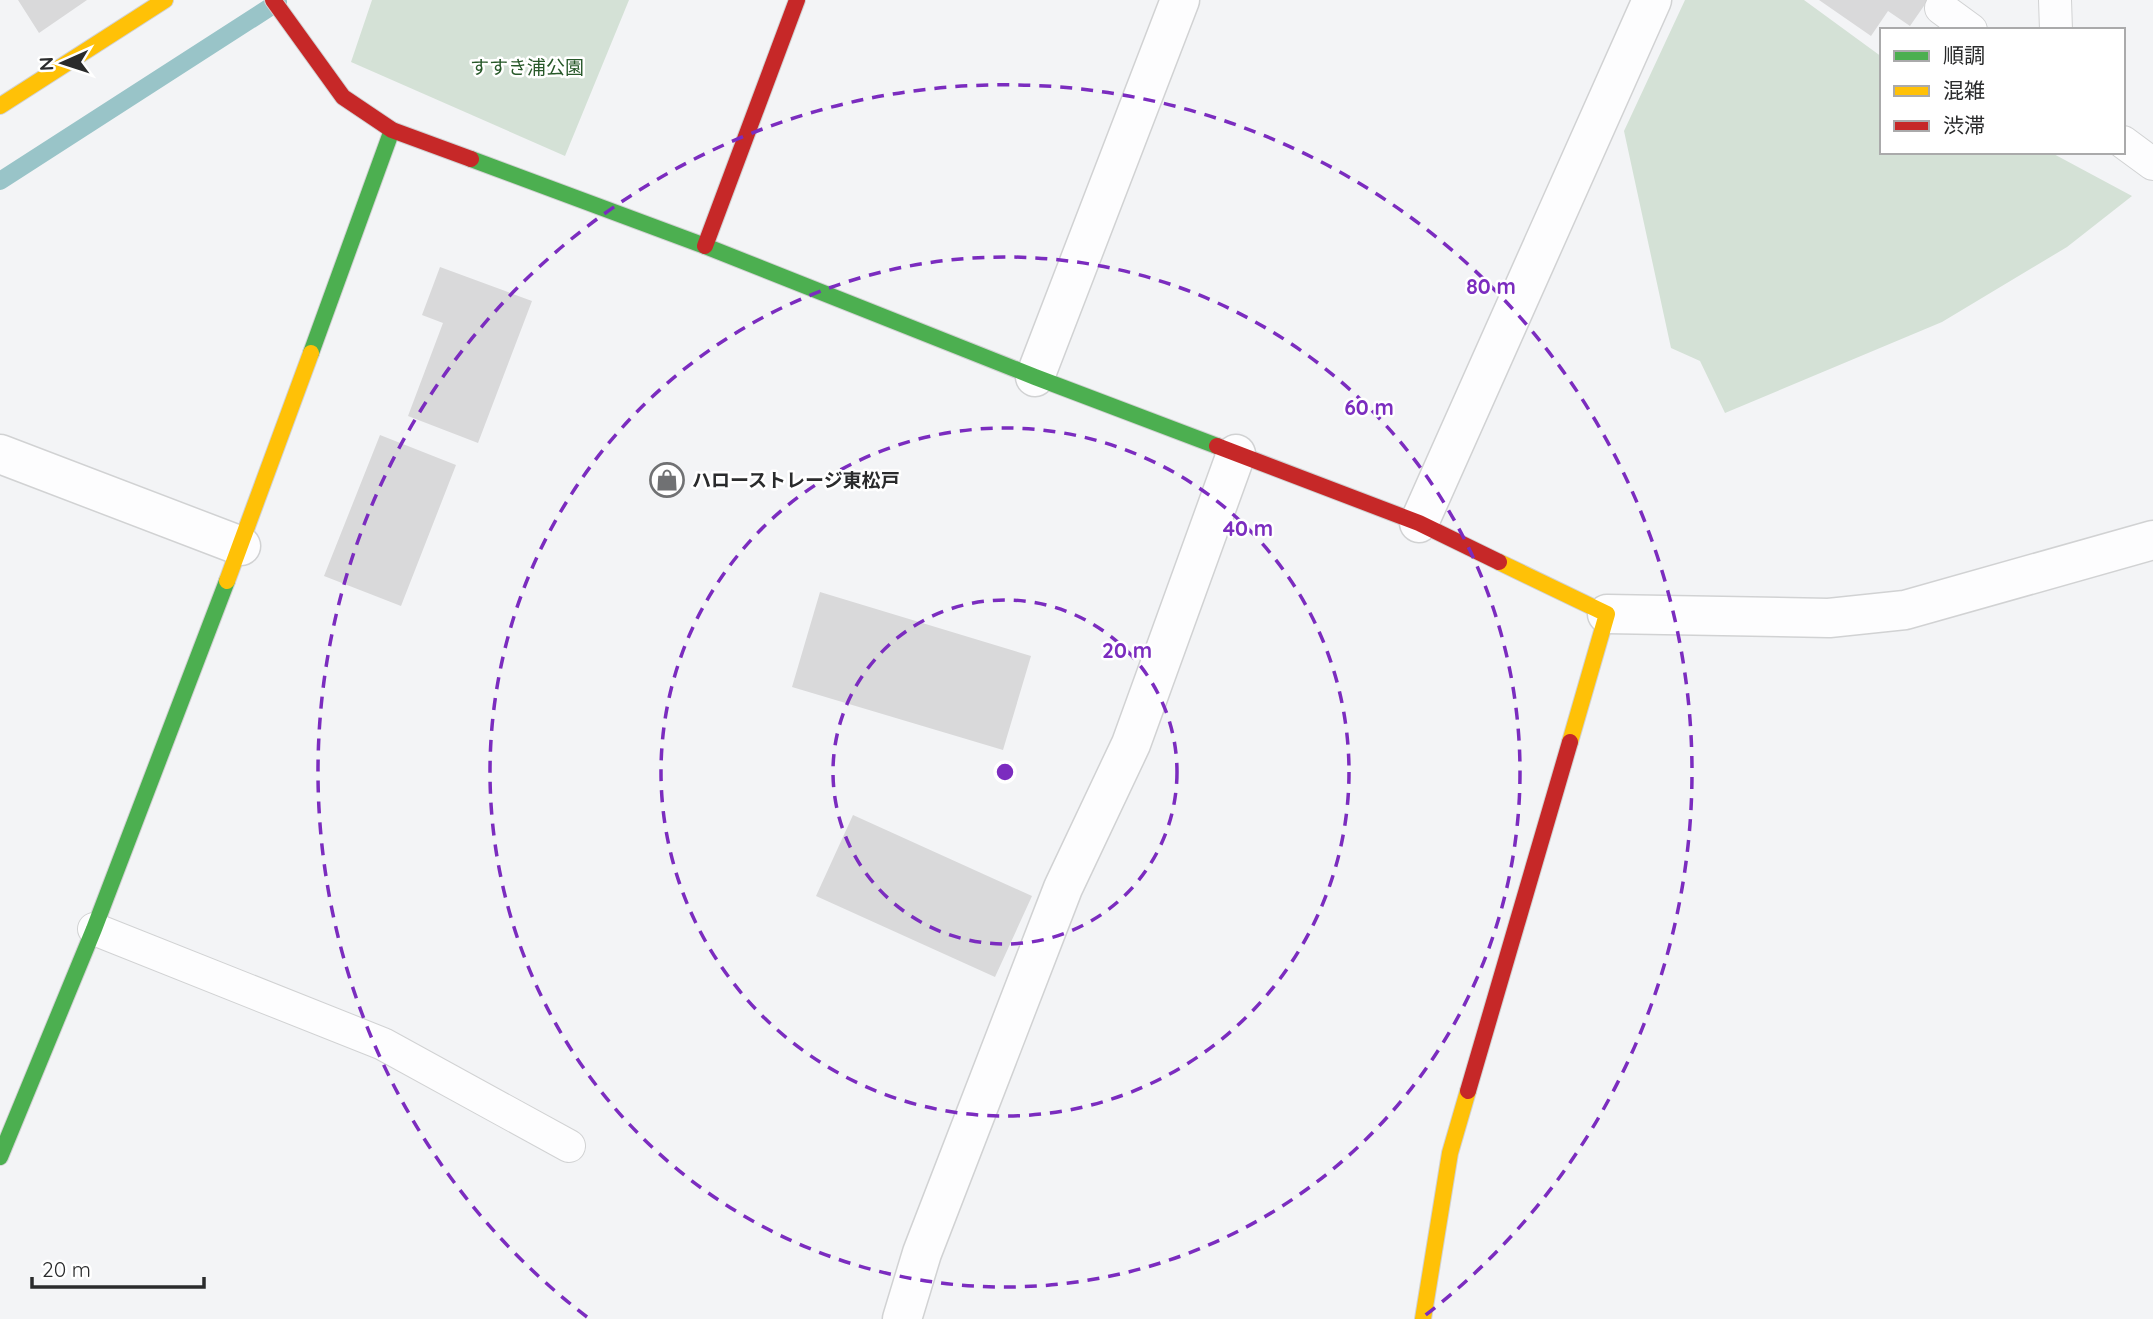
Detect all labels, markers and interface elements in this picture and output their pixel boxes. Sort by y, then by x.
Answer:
north arrow [28,28,98,98]
legend [1880,28,2125,154]
text: 順調 [1943,42,1985,68]
park label: すすき浦公園 [470,55,584,79]
text: N [34,56,58,71]
text: 混雑 [1943,77,1985,103]
text: 渋滞 [1943,112,1985,138]
text: 80 m [1466,273,1516,299]
text: 60 m [1344,394,1394,420]
shop icon: ハローストレージ東松戸 [648,461,686,499]
place label: ハローストレージ東松戸 [692,468,900,492]
text: 40 m [1223,515,1273,541]
text: 20 m [1102,637,1152,663]
centre of rings [993,760,1017,784]
scale bar [32,1246,203,1290]
text: 20 m [42,1256,91,1282]

